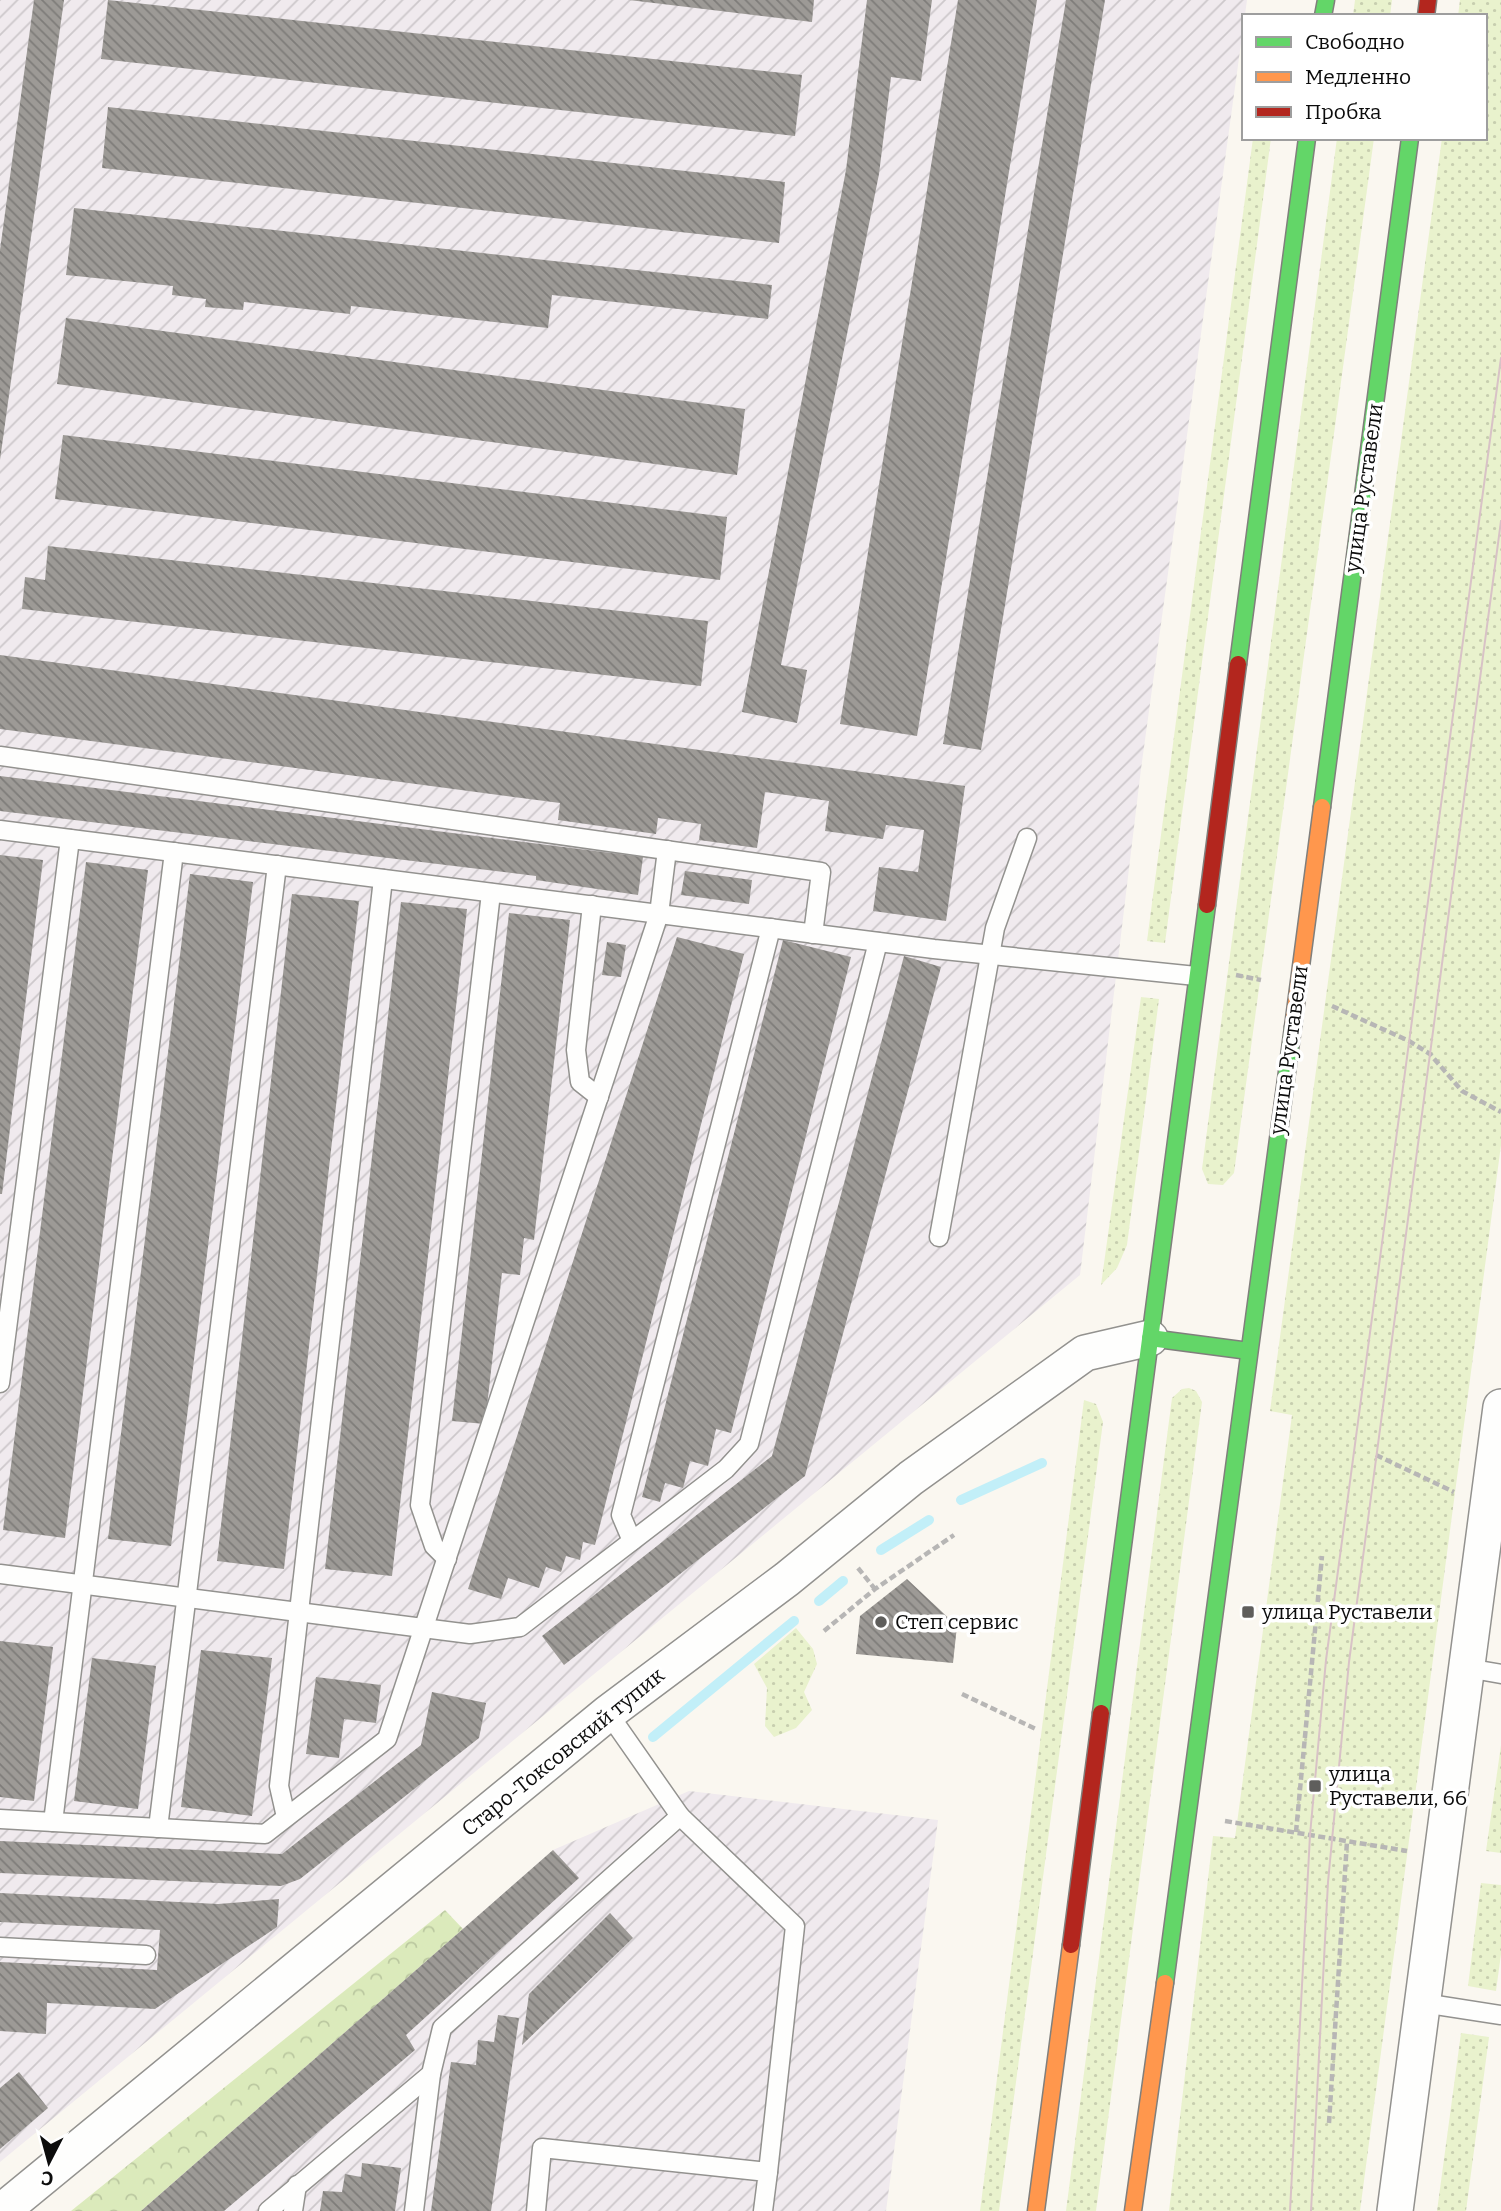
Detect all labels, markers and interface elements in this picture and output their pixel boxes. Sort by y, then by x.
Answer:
legend [1242,14,1487,140]
text: Свободно [1305,29,1405,55]
text: Медленно [1305,64,1411,90]
text: Пробка [1305,99,1382,125]
street label: улица Руставели [1339,402,1389,575]
street label: улица Руставели [1264,964,1314,1137]
place label: улица Руставели [1261,1599,1433,1625]
marker: улица Руставели [1240,1604,1256,1620]
place label: Степ сервис [895,1609,1019,1635]
marker: Степ сервис [873,1614,889,1630]
street label: Старо-Токсовский тупик [456,1662,670,1842]
place label: улица Руставели, 66 [1328,1761,1467,1811]
marker: улица Руставели, 66 [1307,1778,1323,1794]
north arrow [14,2127,84,2197]
text: С [40,2166,54,2190]

